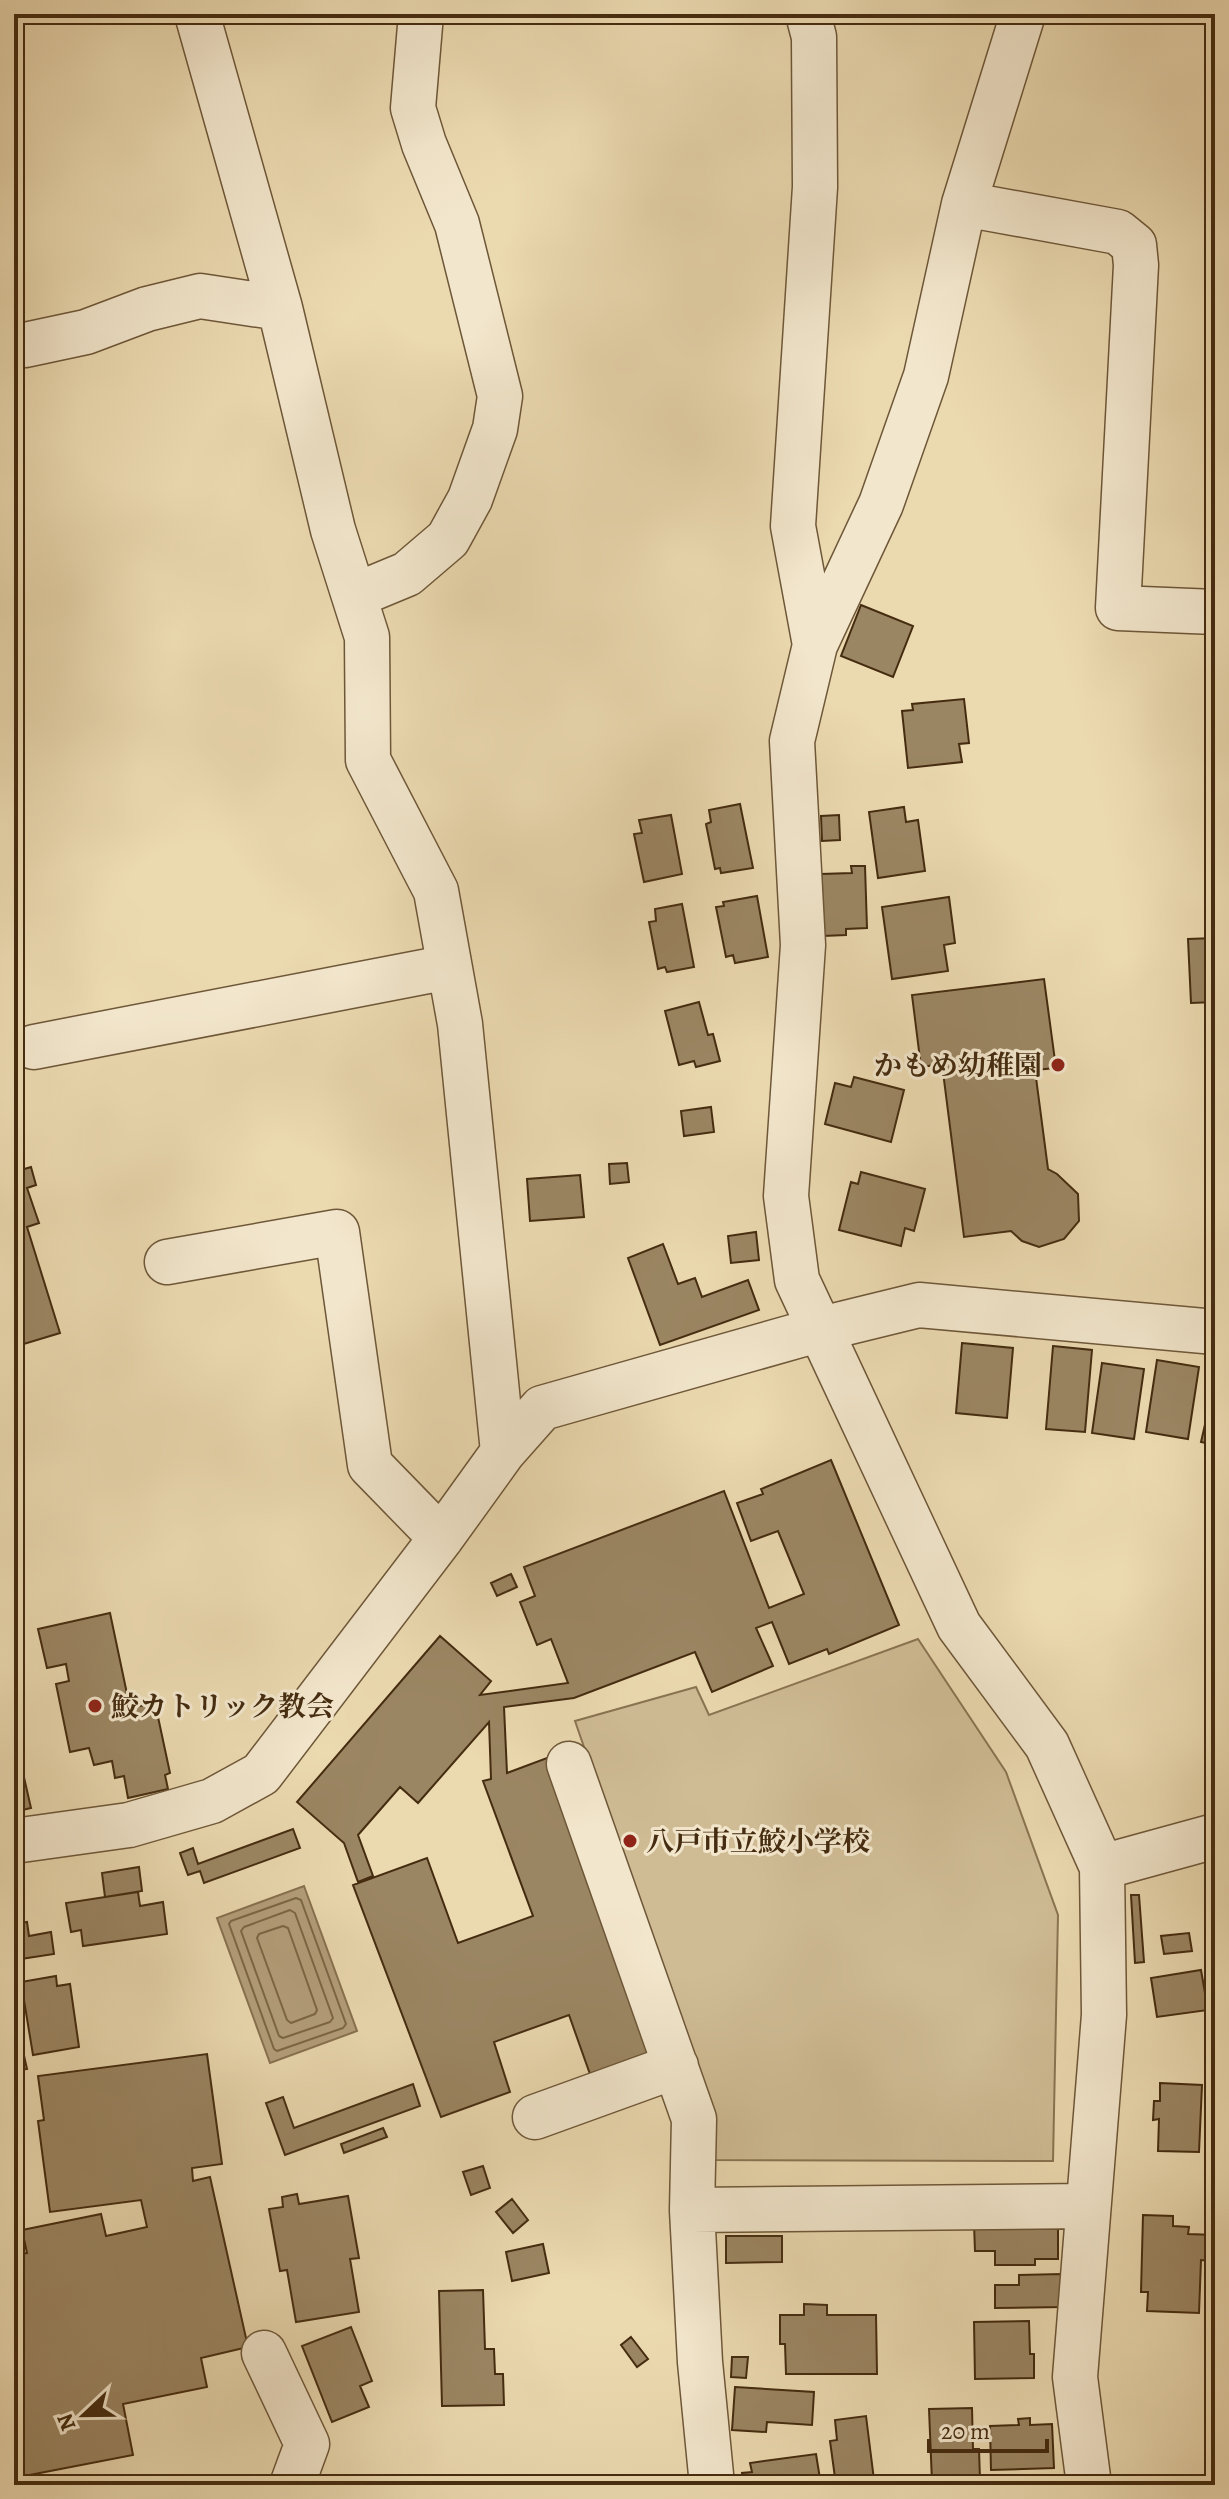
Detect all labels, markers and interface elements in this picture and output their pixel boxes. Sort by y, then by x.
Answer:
place label: かもめ幼稚園 [874,1047,1042,1085]
marker: かもめ幼稚園 [1049,1056,1067,1074]
place label: 鮫カトリック教会 [111,1688,334,1726]
marker: 鮫カトリック教会 [86,1697,104,1715]
place label: 八戸市立鮫小学校 [646,1823,870,1861]
marker: 八戸市立鮫小学校 [621,1832,639,1850]
north arrow [44,2375,124,2455]
scale bar [929,2403,1047,2453]
text: N [49,2409,83,2435]
text: 20 m [941,2415,990,2447]

